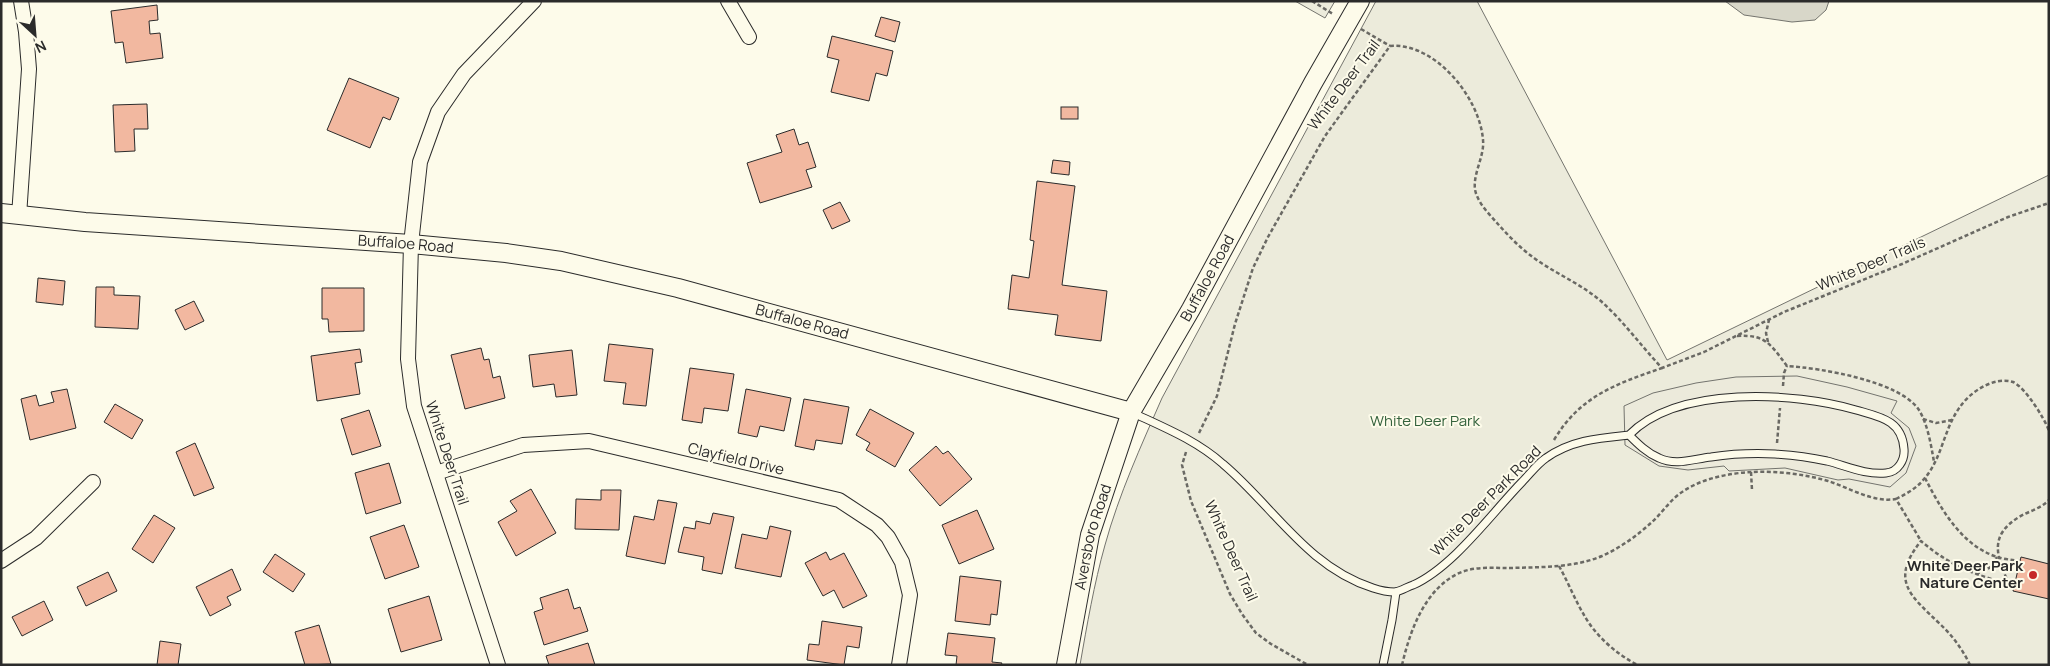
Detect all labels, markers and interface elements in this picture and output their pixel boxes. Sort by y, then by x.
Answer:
north arrow [10,10,60,60]
street label: White Deer Trail [1303,35,1385,134]
text: N [32,36,50,58]
street label: Buffaloe Road [357,229,455,258]
street label: Buffaloe Road [1175,231,1239,325]
street label: White Deer Trails [1813,231,1929,296]
street label: Buffaloe Road [753,299,851,344]
street label: White Deer Trail [421,398,474,508]
park label: White Deer Park [1370,410,1480,431]
street label: Clayfield Drive [686,437,787,480]
street label: White Deer Park Road [1426,441,1546,561]
street label: Aversboro Road [1069,481,1116,591]
street label: White Deer Trail [1200,497,1263,605]
place label: White Deer Park Nature Center [1907,555,2024,593]
marker: White Deer Park Nature Center [2027,569,2039,581]

